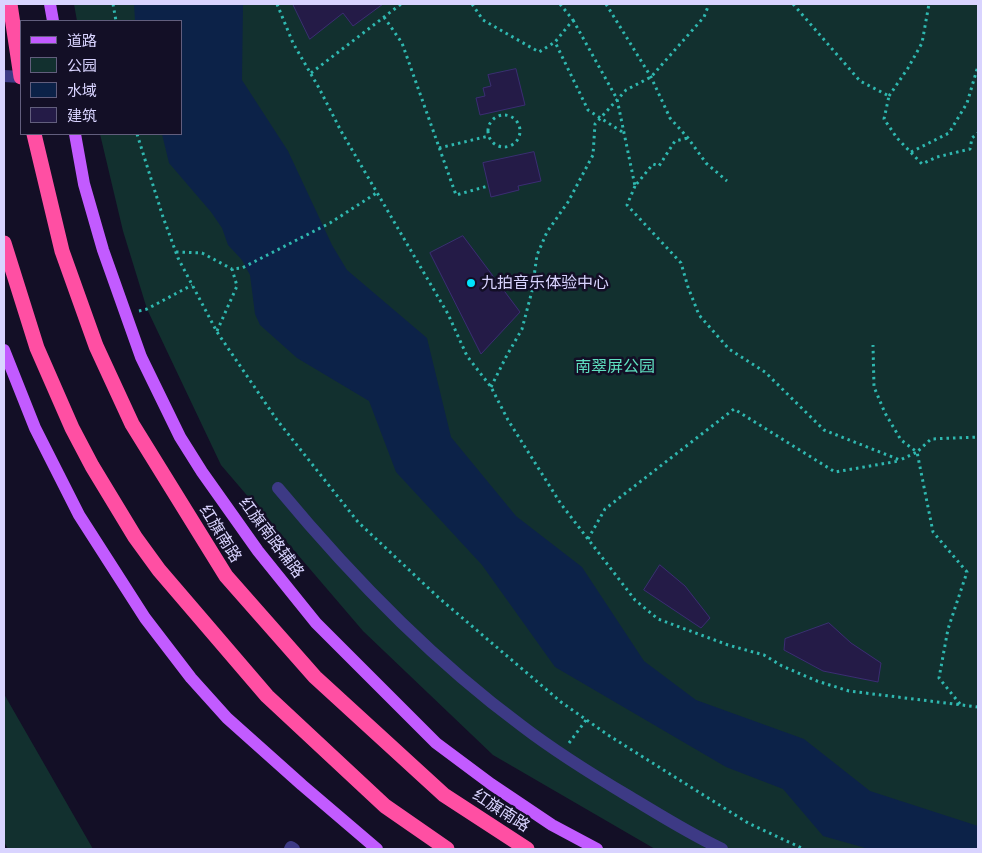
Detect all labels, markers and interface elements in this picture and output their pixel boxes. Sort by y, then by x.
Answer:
legend [20,20,182,135]
text: 道路 [67,31,97,50]
text: 公园 [67,56,97,75]
text: 水域 [67,81,97,100]
text: 建筑 [67,106,97,125]
place label: 九拍音乐体验中心 [481,273,609,293]
marker: 九拍音乐体验中心 [465,277,477,289]
park label: 南翠屏公园 [575,357,655,377]
street label: 红旗南路辅路 [234,494,308,582]
street label: 红旗南路 [195,502,245,566]
street label: 红旗南路 [469,786,533,836]

